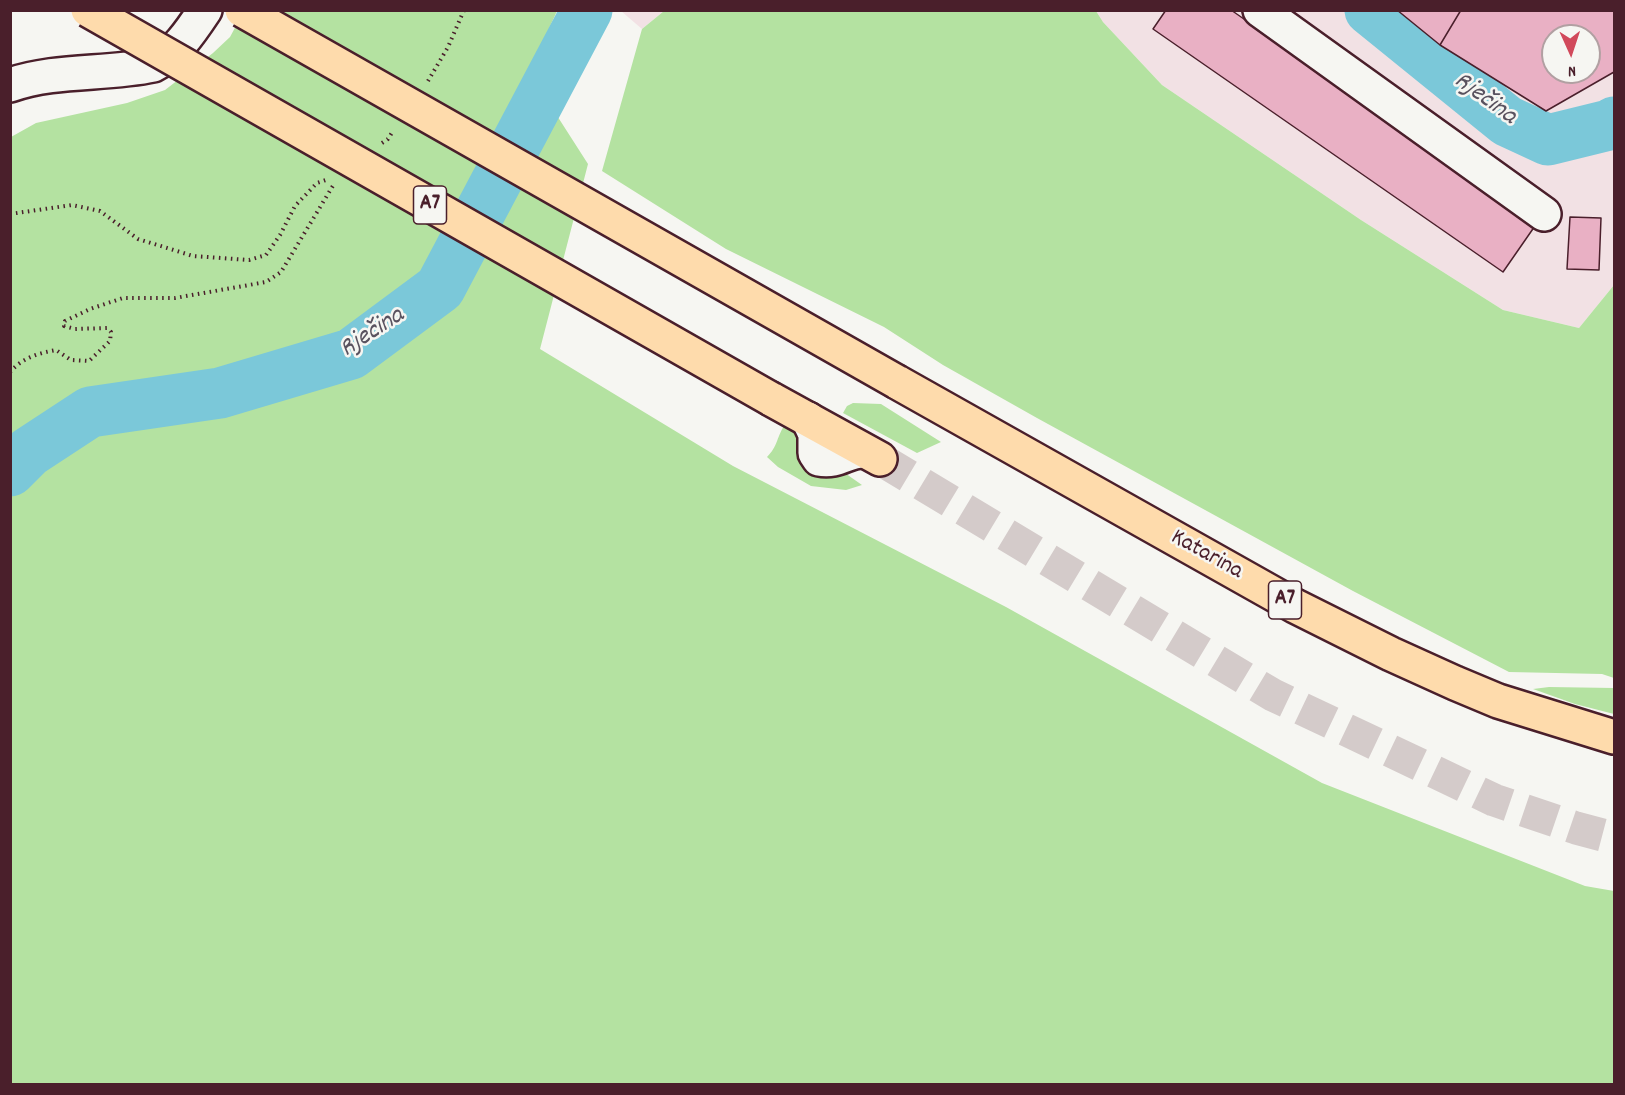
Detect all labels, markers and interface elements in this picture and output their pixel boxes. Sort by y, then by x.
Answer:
north arrow [1541,24,1601,84]
text: N [1567,59,1576,82]
water label: Rječina [1446,67,1522,133]
road number: A7 [414,186,446,224]
water label: Rječina [335,302,411,366]
street label: Katarina [1165,524,1247,588]
road number: A7 [1268,581,1302,619]

